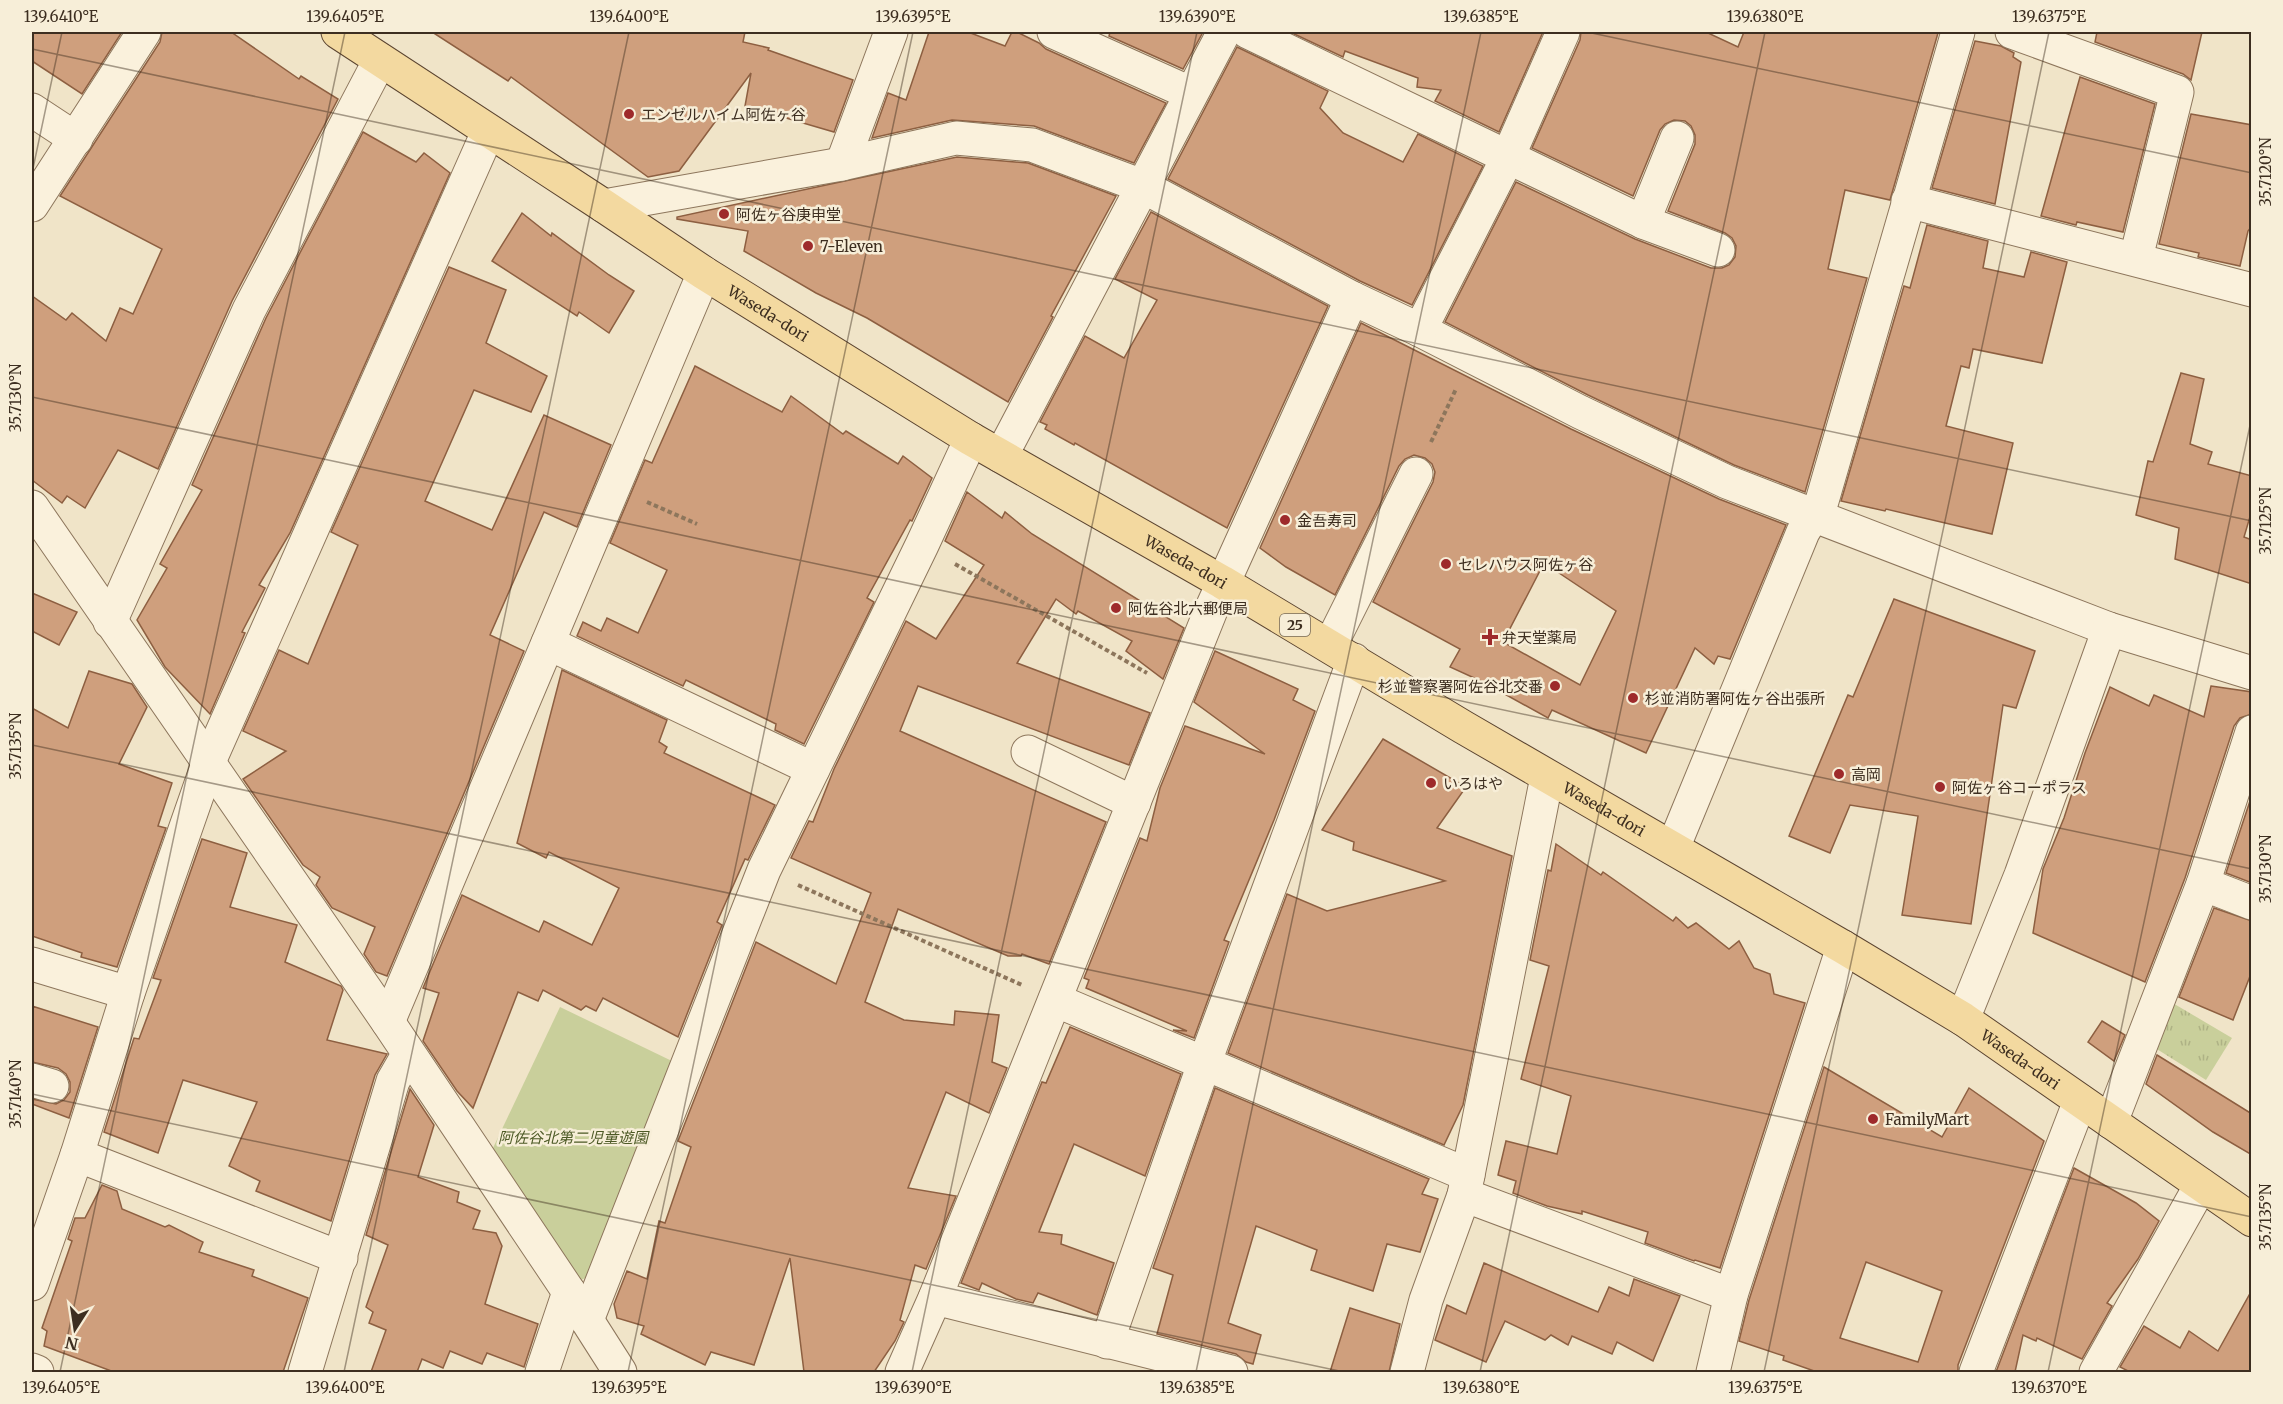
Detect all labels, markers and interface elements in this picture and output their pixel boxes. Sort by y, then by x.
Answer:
text: 139.6410°E [24,7,99,26]
text: 139.6405°E [306,7,384,26]
text: 139.6400°E [589,7,669,26]
text: 139.6395°E [876,7,951,26]
text: 139.6390°E [1159,7,1236,26]
text: 139.6385°E [1444,7,1519,26]
text: 139.6380°E [1727,7,1804,26]
text: 139.6375°E [2012,7,2087,26]
place label: エンゼルハイム阿佐ヶ谷 [641,105,805,124]
marker: エンゼルハイム阿佐ヶ谷 [622,107,636,121]
text: 35.7120°N [2256,137,2275,207]
place label: 阿佐ヶ谷庚申堂 [736,205,841,224]
marker: 阿佐ヶ谷庚申堂 [717,207,731,221]
place label: 7-Eleven [820,237,883,256]
marker: 7-Eleven [801,239,815,253]
street label: Waseda-dori [723,280,813,345]
text: 35.7130°N [6,363,25,432]
text: 35.7125°N [2256,487,2275,555]
place label: 金吾寿司 [1297,511,1357,530]
marker: 金吾寿司 [1278,513,1292,527]
street label: Waseda-dori [1140,530,1231,593]
place label: セレハウス阿佐ヶ谷 [1458,555,1593,574]
marker: セレハウス阿佐ヶ谷 [1439,557,1453,571]
place label: 阿佐谷北六郵便局 [1128,599,1248,618]
marker: 阿佐谷北六郵便局 [1109,601,1123,615]
road number: 25 [1280,614,1310,636]
place label: 弁天堂薬局 [1502,628,1577,647]
marker: 弁天堂薬局 [1483,630,1497,644]
place label: 杉並警察署阿佐谷北交番 [1378,677,1543,696]
marker: 杉並警察署阿佐谷北交番 [1548,679,1562,693]
place label: 杉並消防署阿佐ヶ谷出張所 [1645,689,1825,708]
marker: 杉並消防署阿佐ヶ谷出張所 [1626,691,1640,705]
text: 35.7135°N [6,712,25,779]
place label: 高岡 [1851,765,1881,784]
marker: 高岡 [1832,767,1846,781]
place label: いろはや [1443,774,1503,793]
marker: いろはや [1424,776,1438,790]
street label: Waseda-dori [1559,777,1649,840]
place label: 阿佐ヶ谷コーポラス [1952,778,2087,797]
marker: 阿佐ヶ谷コーポラス [1933,780,1947,794]
text: 35.7130°N [2256,834,2275,903]
street label: Waseda-dori [1977,1024,2064,1093]
text: 35.7140°N [6,1059,25,1128]
place label: FamilyMart [1885,1110,1969,1129]
marker: FamilyMart [1866,1112,1880,1126]
park label: 阿佐谷北第二児童遊園 [498,1128,650,1147]
text: 35.7135°N [2256,1183,2275,1250]
north arrow [45,1299,105,1359]
text: N [63,1333,80,1355]
text: 139.6405°E [22,1378,100,1397]
text: 139.6400°E [305,1378,385,1397]
text: 139.6395°E [592,1378,667,1397]
text: 139.6390°E [875,1378,952,1397]
text: 139.6385°E [1160,1378,1235,1397]
text: 139.6380°E [1443,1378,1520,1397]
text: 139.6375°E [1728,1378,1803,1397]
text: 139.6370°E [2011,1378,2087,1397]

